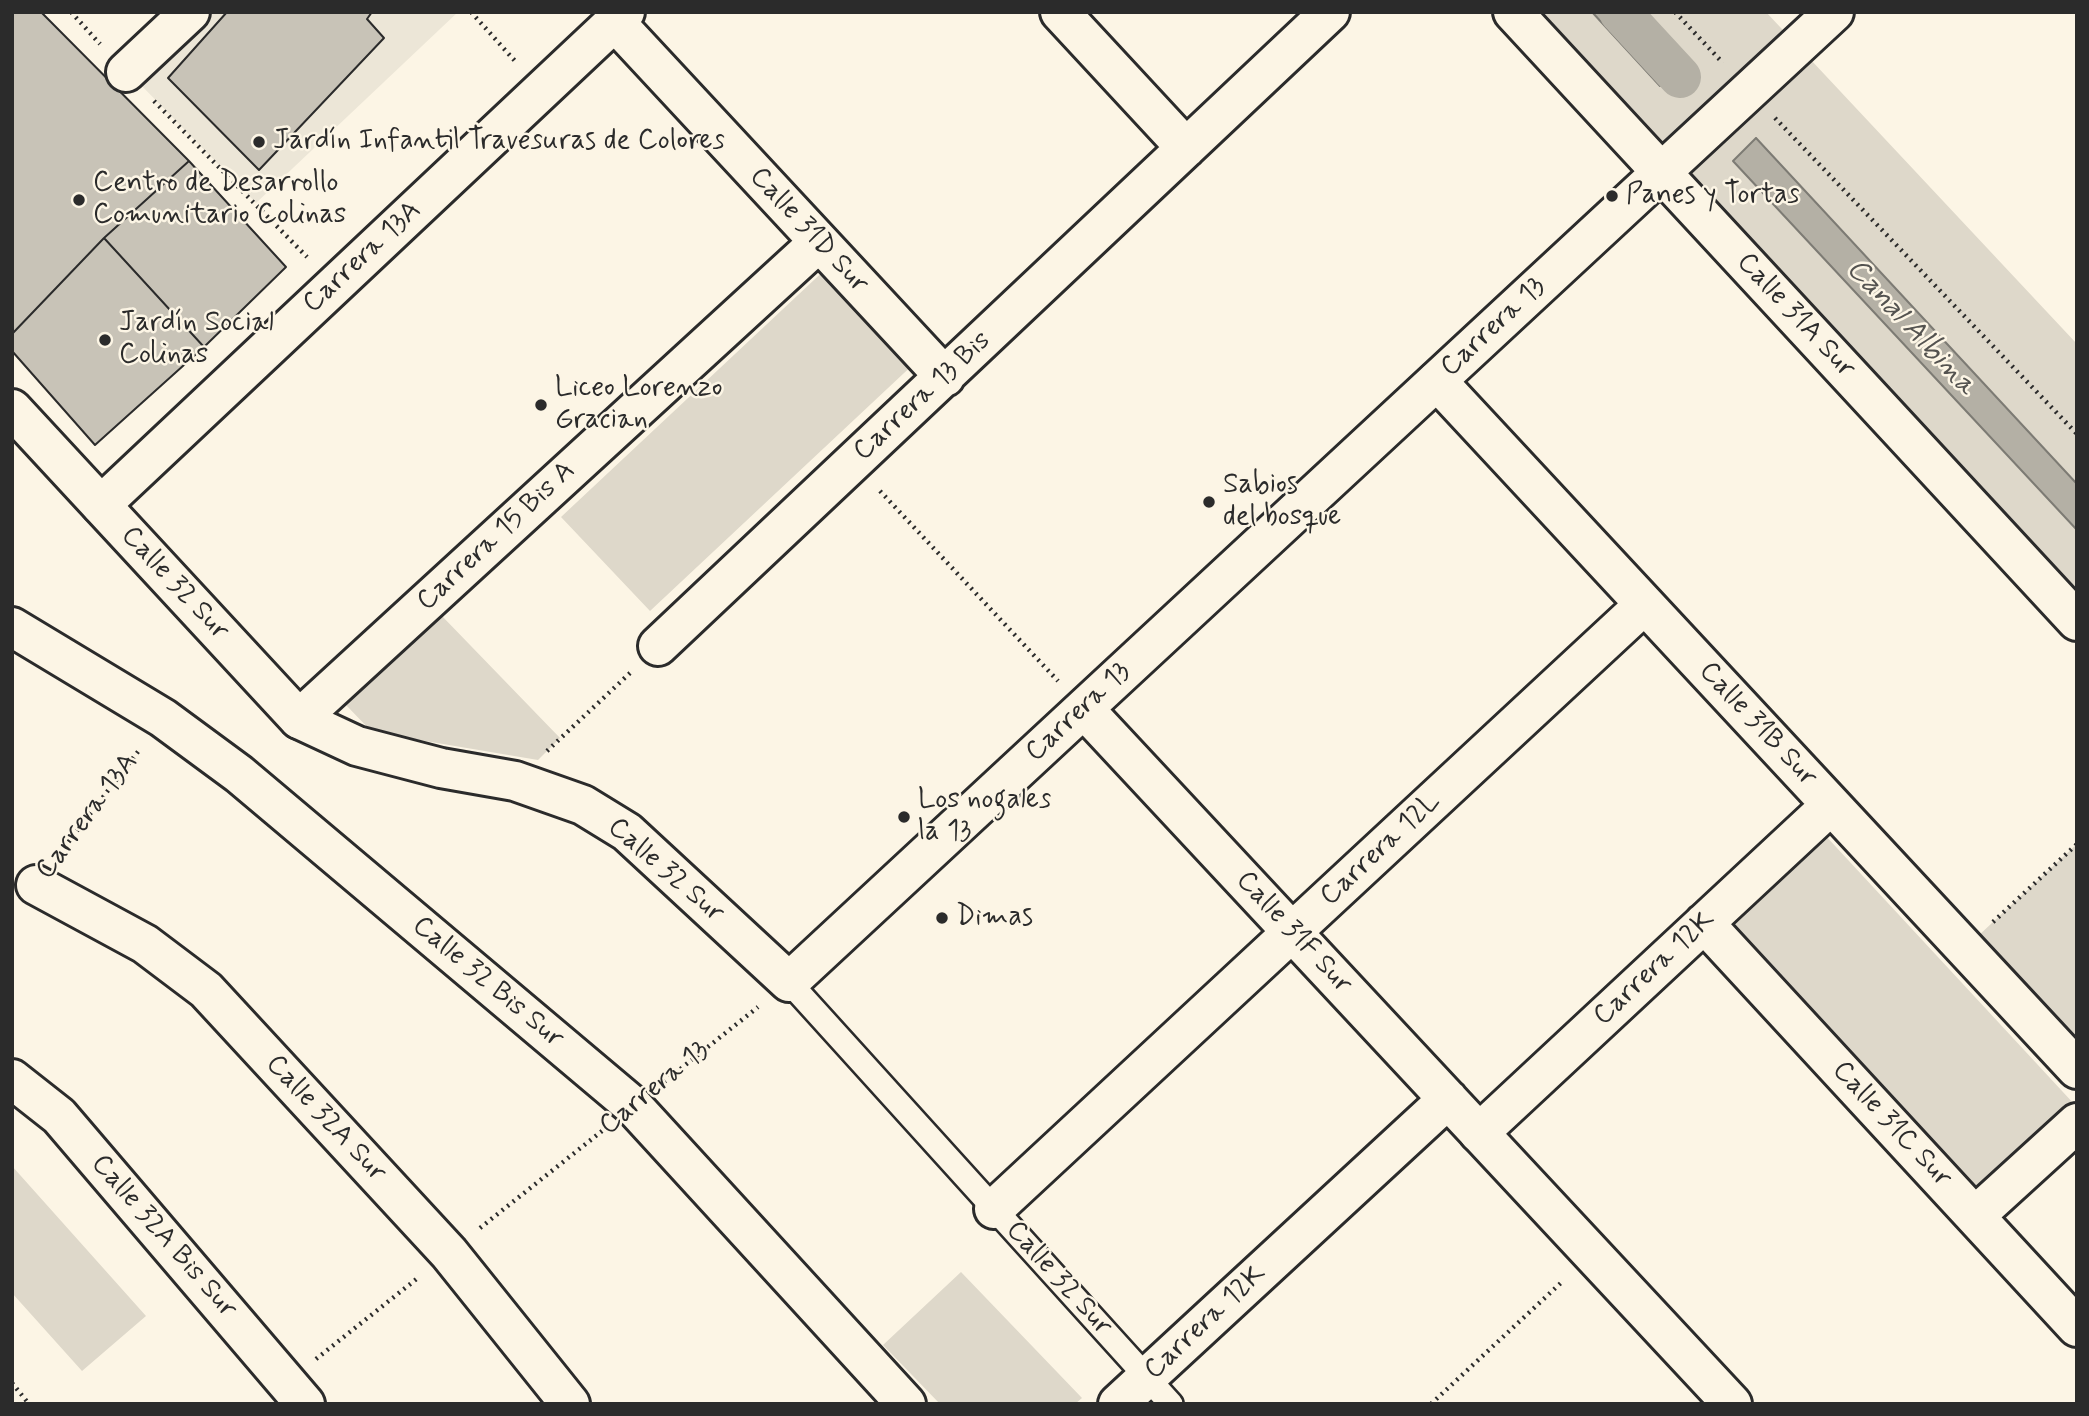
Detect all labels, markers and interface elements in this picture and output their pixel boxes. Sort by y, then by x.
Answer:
place label: Jardín Infantil Travesuras de Colores [273,125,725,159]
marker: Jardín Infantil Travesuras de Colores [251,134,267,150]
street label: Calle 31D Sur [741,161,875,301]
place label: Centro de Desarrollo Comunitario Colinas [93,167,346,233]
place label: Panes y Tortas [1626,179,1800,213]
marker: Panes y Tortas [1604,188,1620,204]
marker: Centro de Desarrollo Comunitario Colinas [71,192,87,208]
street label: Carrera 13A [297,195,429,321]
street label: Calle 31A Sur [1729,246,1861,386]
water label: Canal Albina [1838,252,1982,404]
street label: Carrera 13 [1435,271,1553,385]
place label: Jardín Social Colinas [119,307,274,373]
street label: Carrera 13 Bis [847,325,999,469]
marker: Jardín Social Colinas [97,332,113,348]
place label: Liceo Lorenzo Gracian [555,372,722,438]
marker: Liceo Lorenzo Gracian [533,397,549,413]
street label: Carrera 15 Bis A [411,455,583,619]
place label: Sabios del bosque [1223,469,1341,535]
marker: Sabios del bosque [1201,494,1217,510]
street label: Calle 32 Sur [113,520,235,648]
street label: Carrera 13 [1020,656,1138,770]
street label: Calle 31B Sur [1691,656,1823,794]
street label: Carrera 13A [30,747,146,887]
place label: Los nogales la 13 [918,784,1051,850]
street label: Carrera 12L [1314,786,1448,914]
marker: Los nogales la 13 [896,809,912,825]
street label: Calle 32 Sur [600,811,730,931]
street label: Calle 31F Sur [1228,865,1358,1001]
place label: Dimas [956,901,1033,935]
street label: Carrera 12K [1587,904,1723,1034]
street label: Calle 32 Bis Sur [404,910,570,1056]
marker: Dimas [934,910,950,926]
street label: Carrera 13 [593,1035,717,1143]
street label: Calle 32A Sur [258,1048,392,1190]
street label: Calle 31C Sur [1824,1055,1958,1195]
street label: Calle 32A Bis Sur [83,1148,243,1326]
street label: Calle 32 Sur [998,1215,1118,1343]
street label: Carrera 12K [1138,1258,1274,1388]

